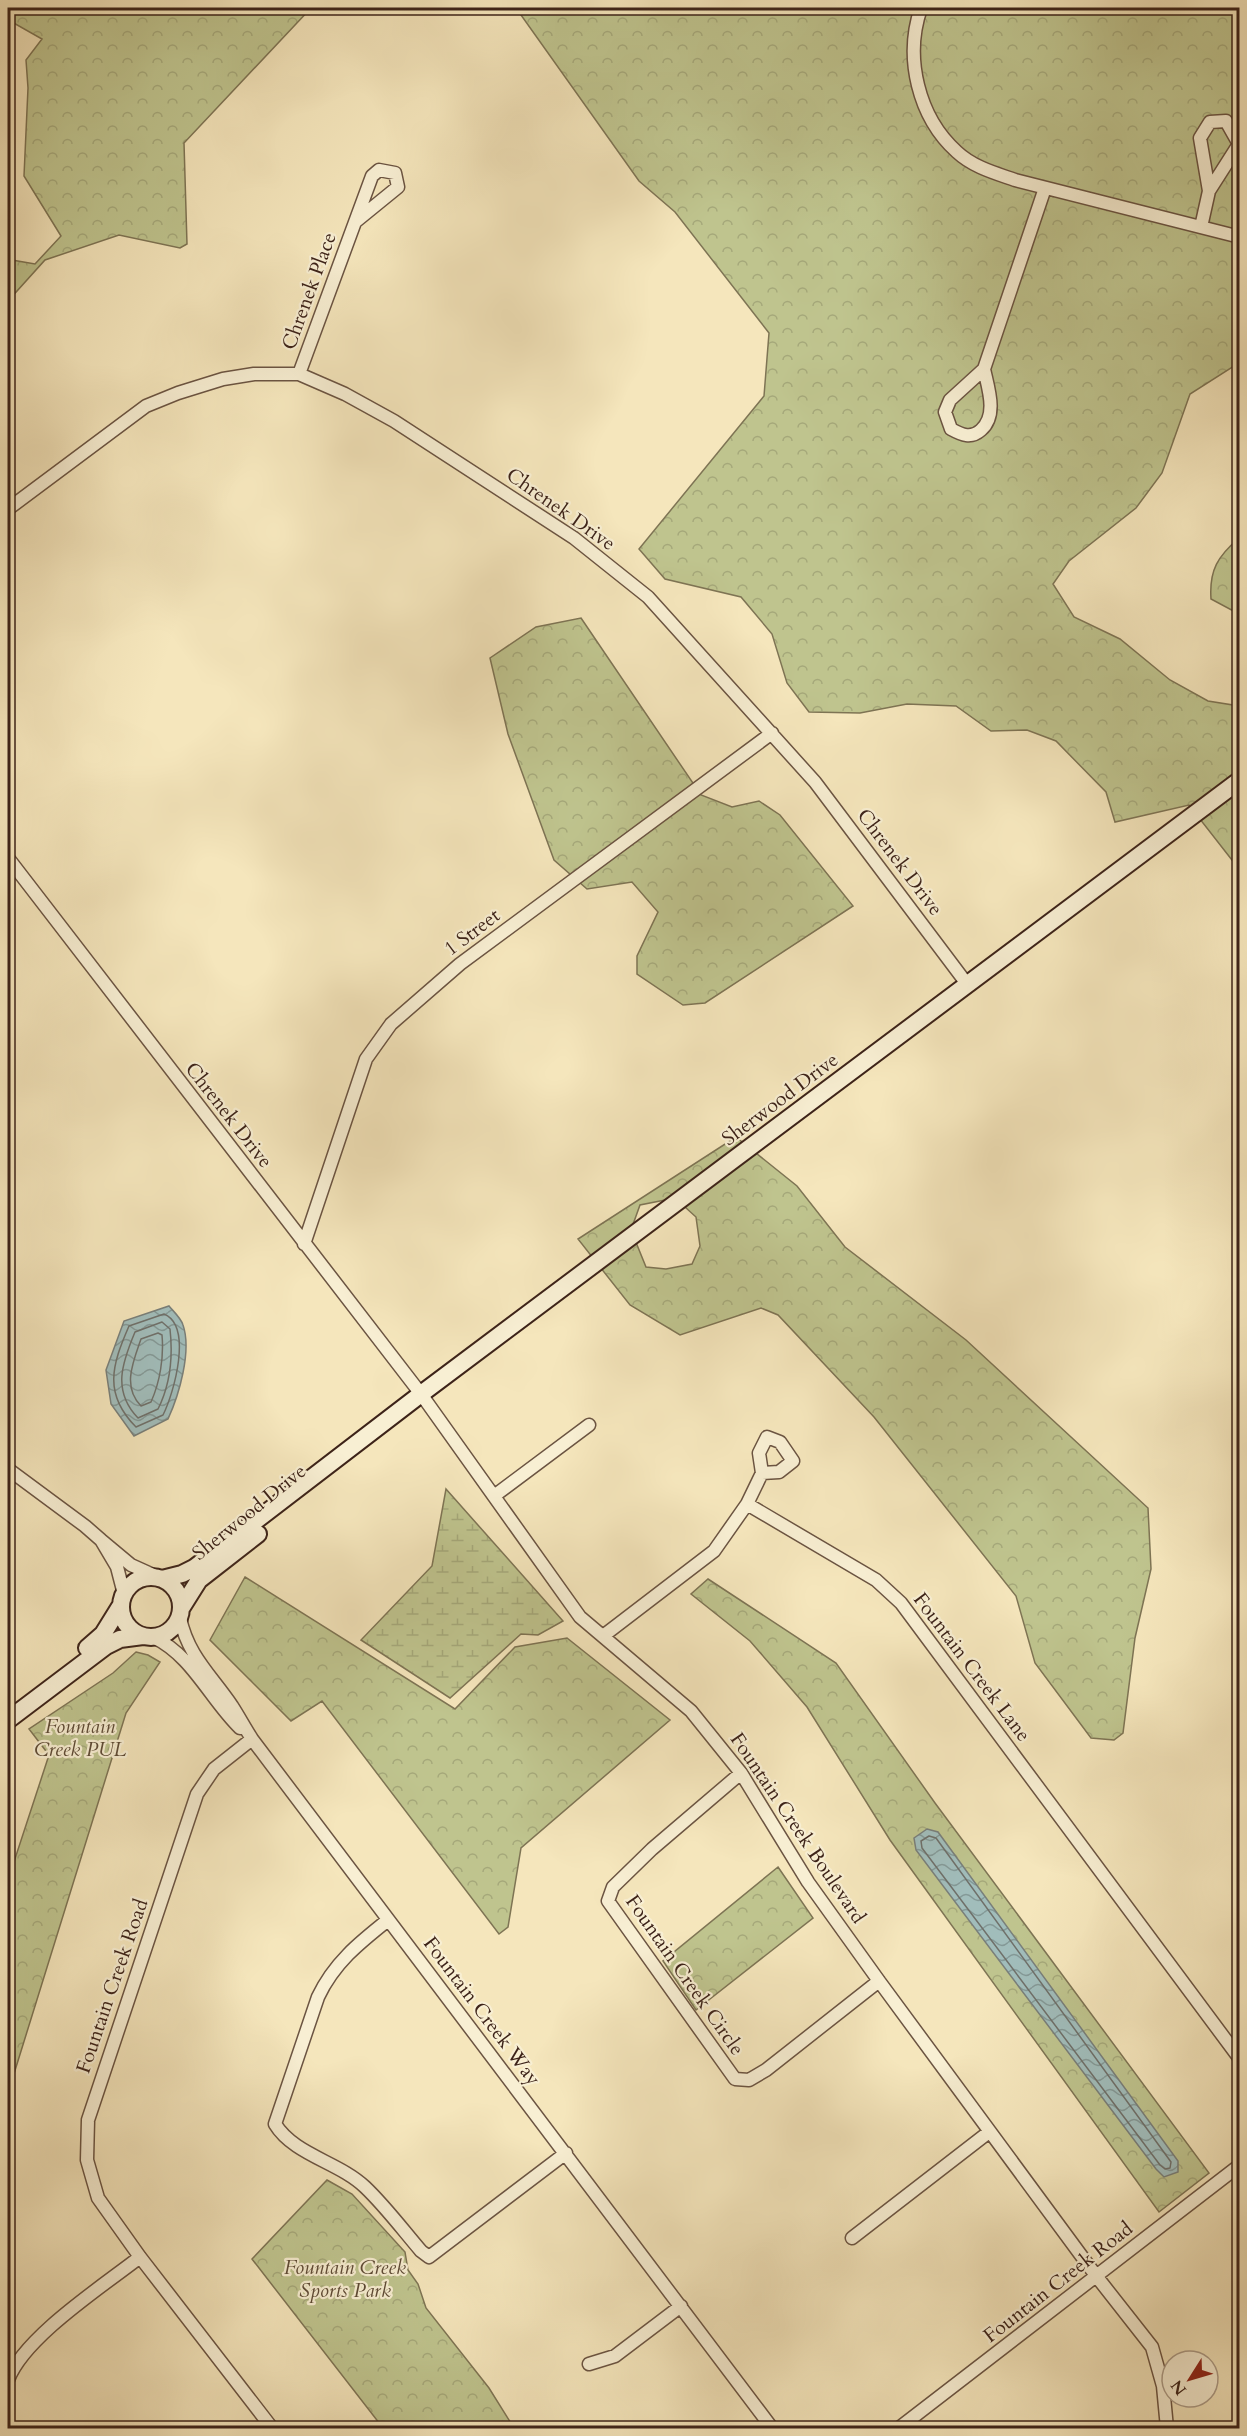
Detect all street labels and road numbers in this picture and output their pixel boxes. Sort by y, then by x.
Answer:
street label: Chrenek Place [275,229,343,353]
street label: Chrenek Drive [501,461,621,557]
street label: Chrenek Drive [851,803,949,921]
street label: 1 Street [438,902,506,962]
street label: Sherwood Drive [716,1046,844,1152]
street label: Chrenek Drive [179,1056,279,1174]
street label: Sherwood Drive [186,1458,312,1566]
street label: Fountain Creek Lane [907,1587,1037,1747]
street label: Fountain Creek Boulevard [724,1727,872,1929]
street label: Fountain Creek Circle [619,1889,751,2061]
street label: Fountain Creek Road [70,1895,155,2077]
street label: Fountain Creek Way [417,1931,547,2091]
street label: Fountain Creek Road [978,2215,1139,2349]

